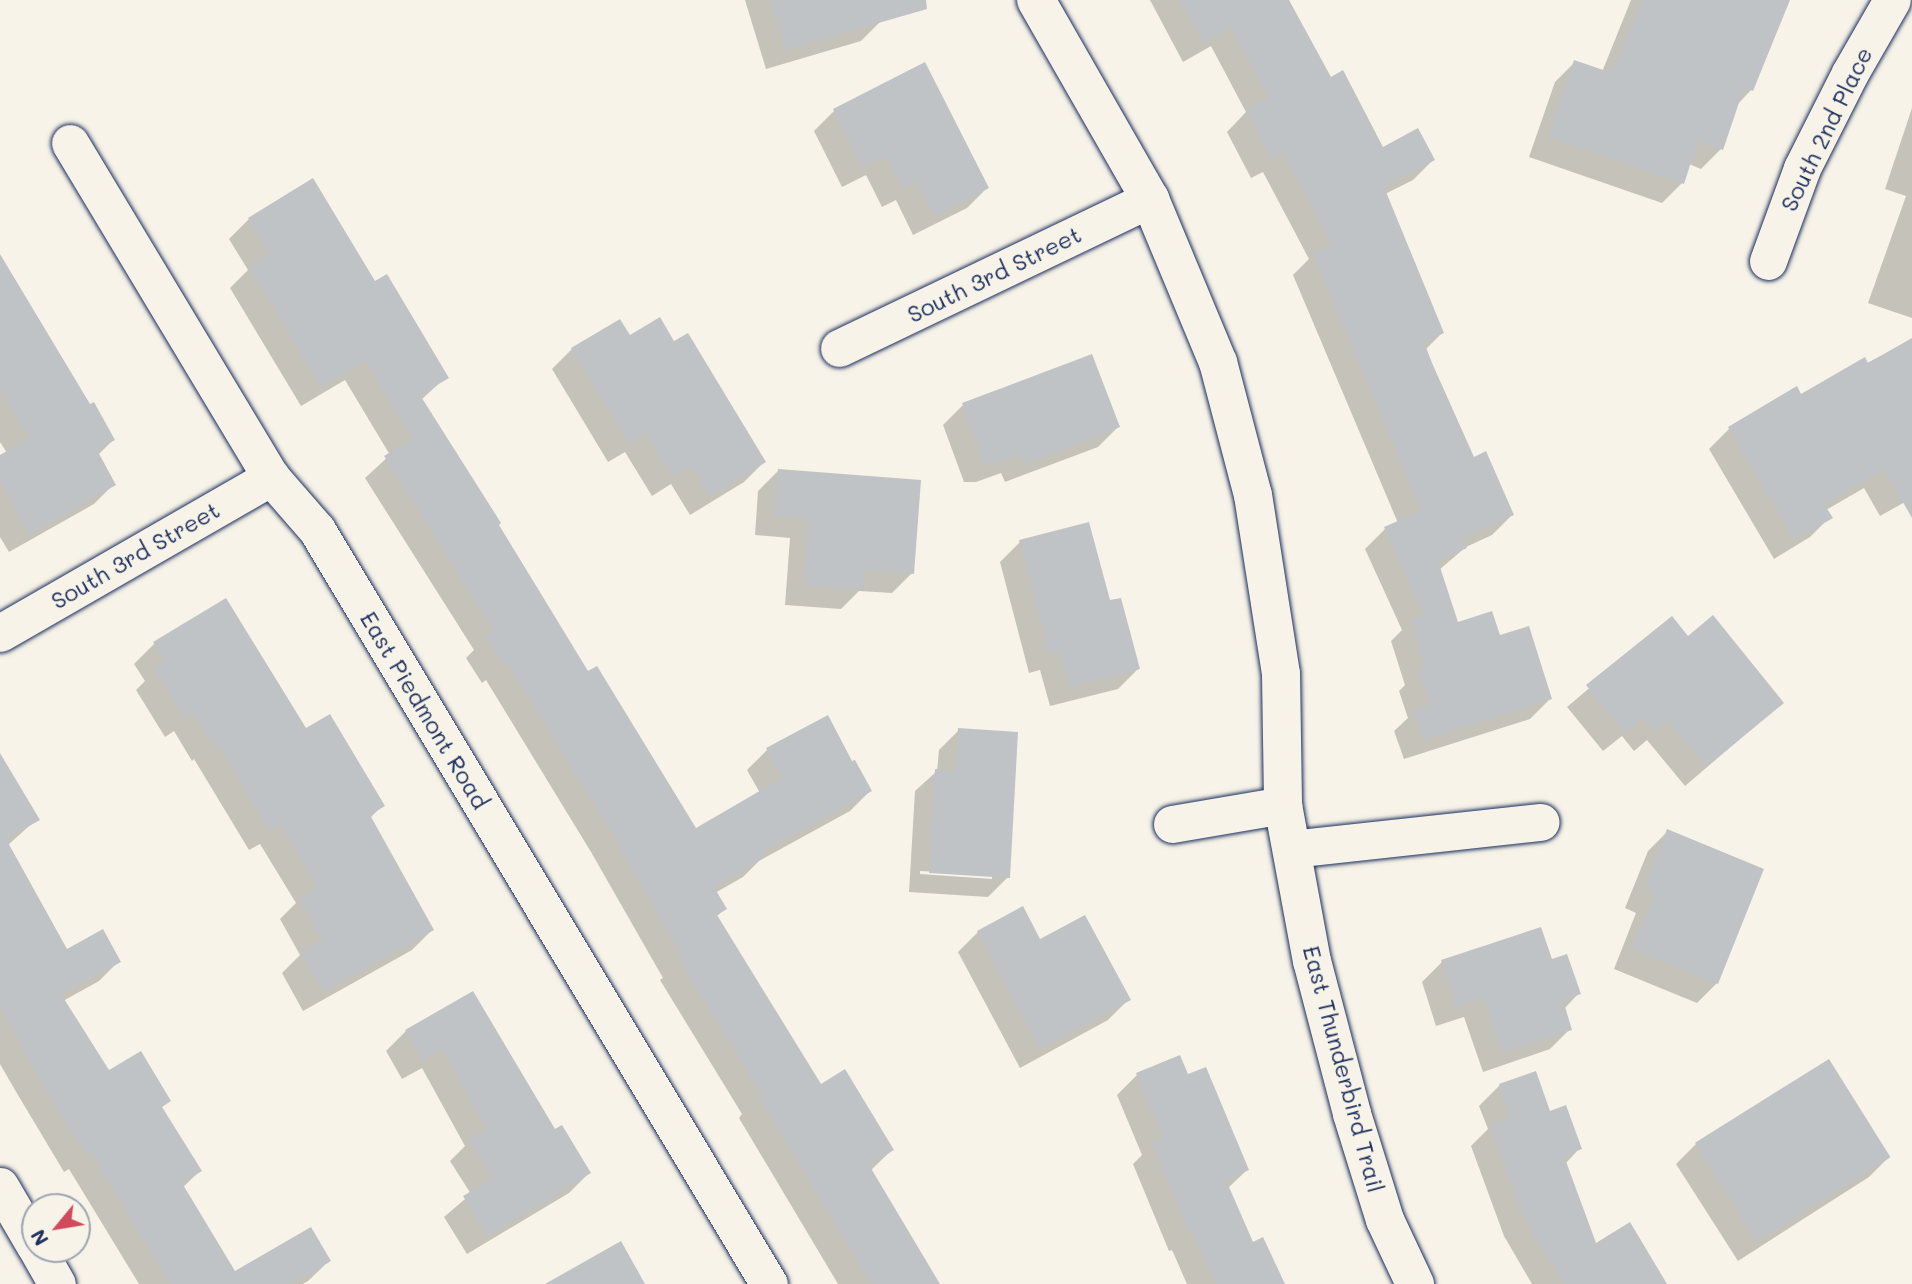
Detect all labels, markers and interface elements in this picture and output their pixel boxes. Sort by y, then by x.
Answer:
street label: South 2nd Place [1774,42,1878,216]
street label: South 3rd Street [903,220,1085,328]
street label: South 3rd Street [46,496,224,614]
street label: East Piedmont Road [355,606,495,814]
street label: East Thunderbird Trail [1298,943,1390,1195]
north arrow [21,1193,91,1263]
text: N [25,1225,54,1250]

